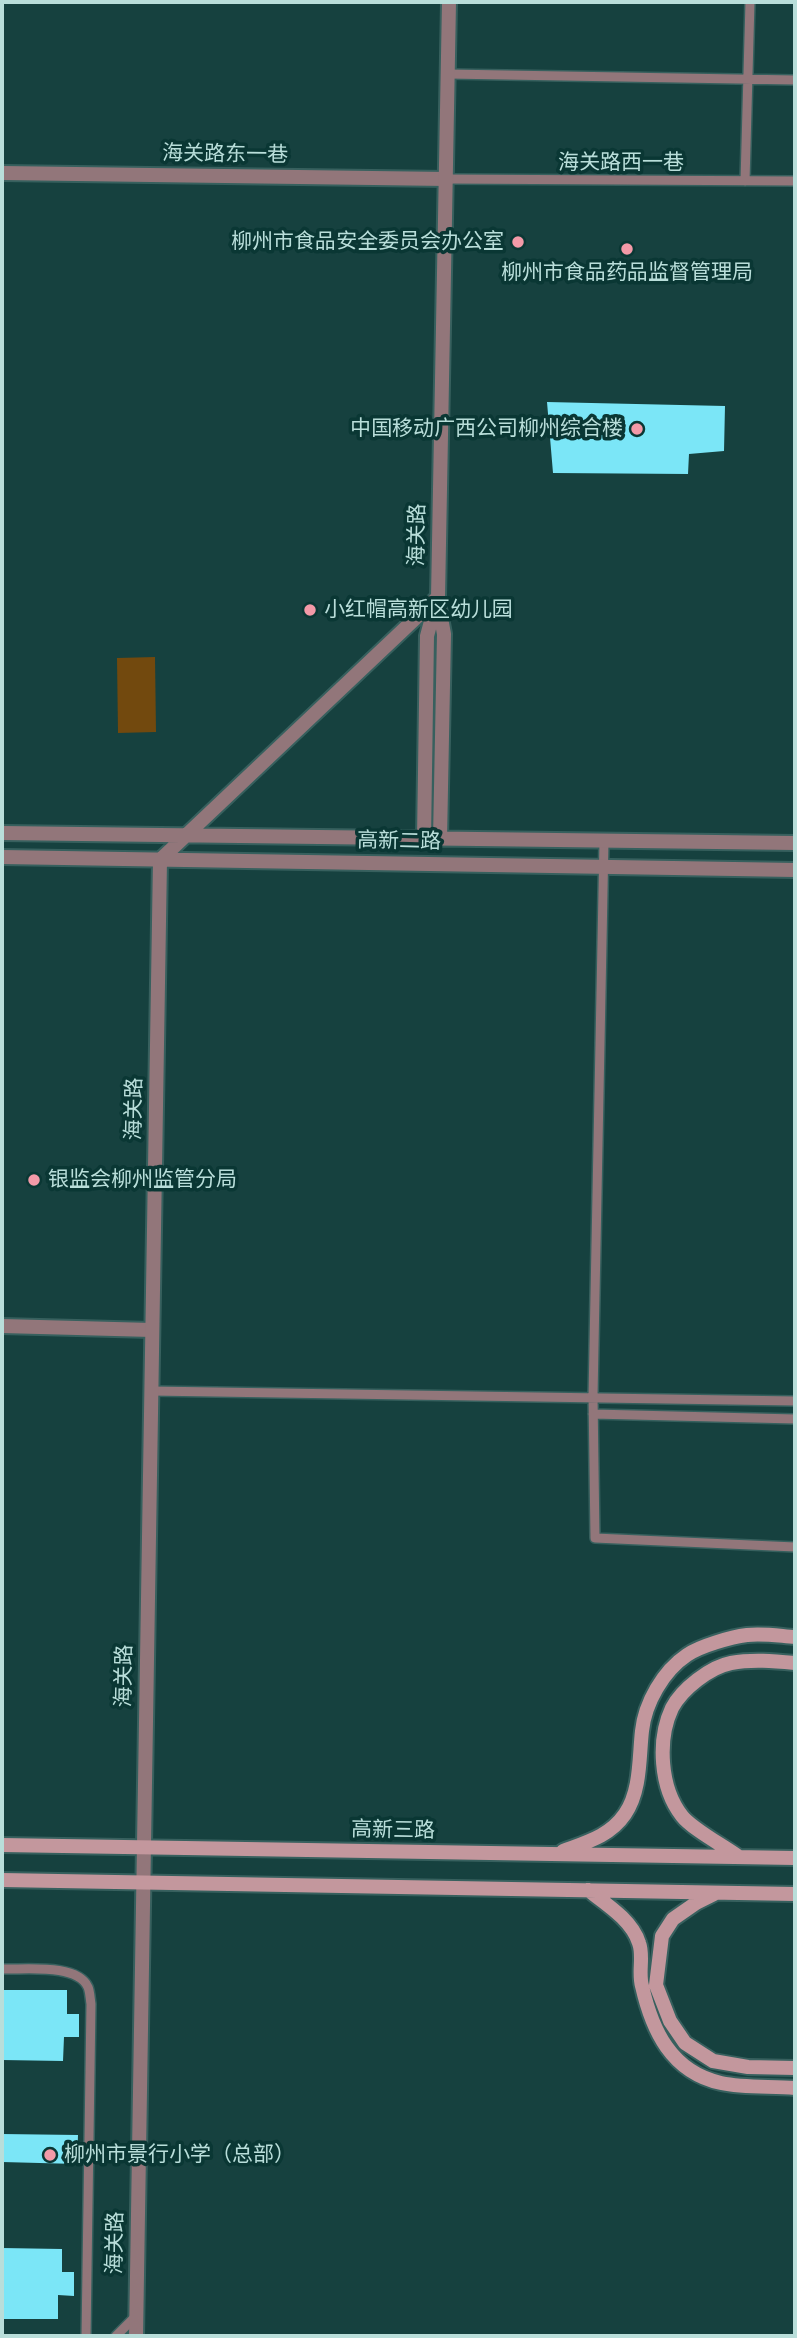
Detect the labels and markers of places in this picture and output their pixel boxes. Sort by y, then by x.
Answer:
place label: 柳州市食品安全委员会办公室 [231,229,504,255]
marker: 柳州市食品安全委员会办公室 [510,234,526,250]
marker: 柳州市食品药品监督管理局 [619,241,635,257]
place label: 柳州市食品药品监督管理局 [501,260,753,286]
place label: 中国移动广西公司柳州综合楼 [350,416,623,442]
marker: 中国移动广西公司柳州综合楼 [629,421,645,437]
place label: 小红帽高新区幼儿园 [324,597,513,623]
marker: 小红帽高新区幼儿园 [302,602,318,618]
place label: 银监会柳州监管分局 [48,1167,237,1193]
marker: 银监会柳州监管分局 [26,1172,42,1188]
place label: 柳州市景行小学（总部） [64,2142,295,2168]
marker: 柳州市景行小学（总部） [42,2147,58,2163]

